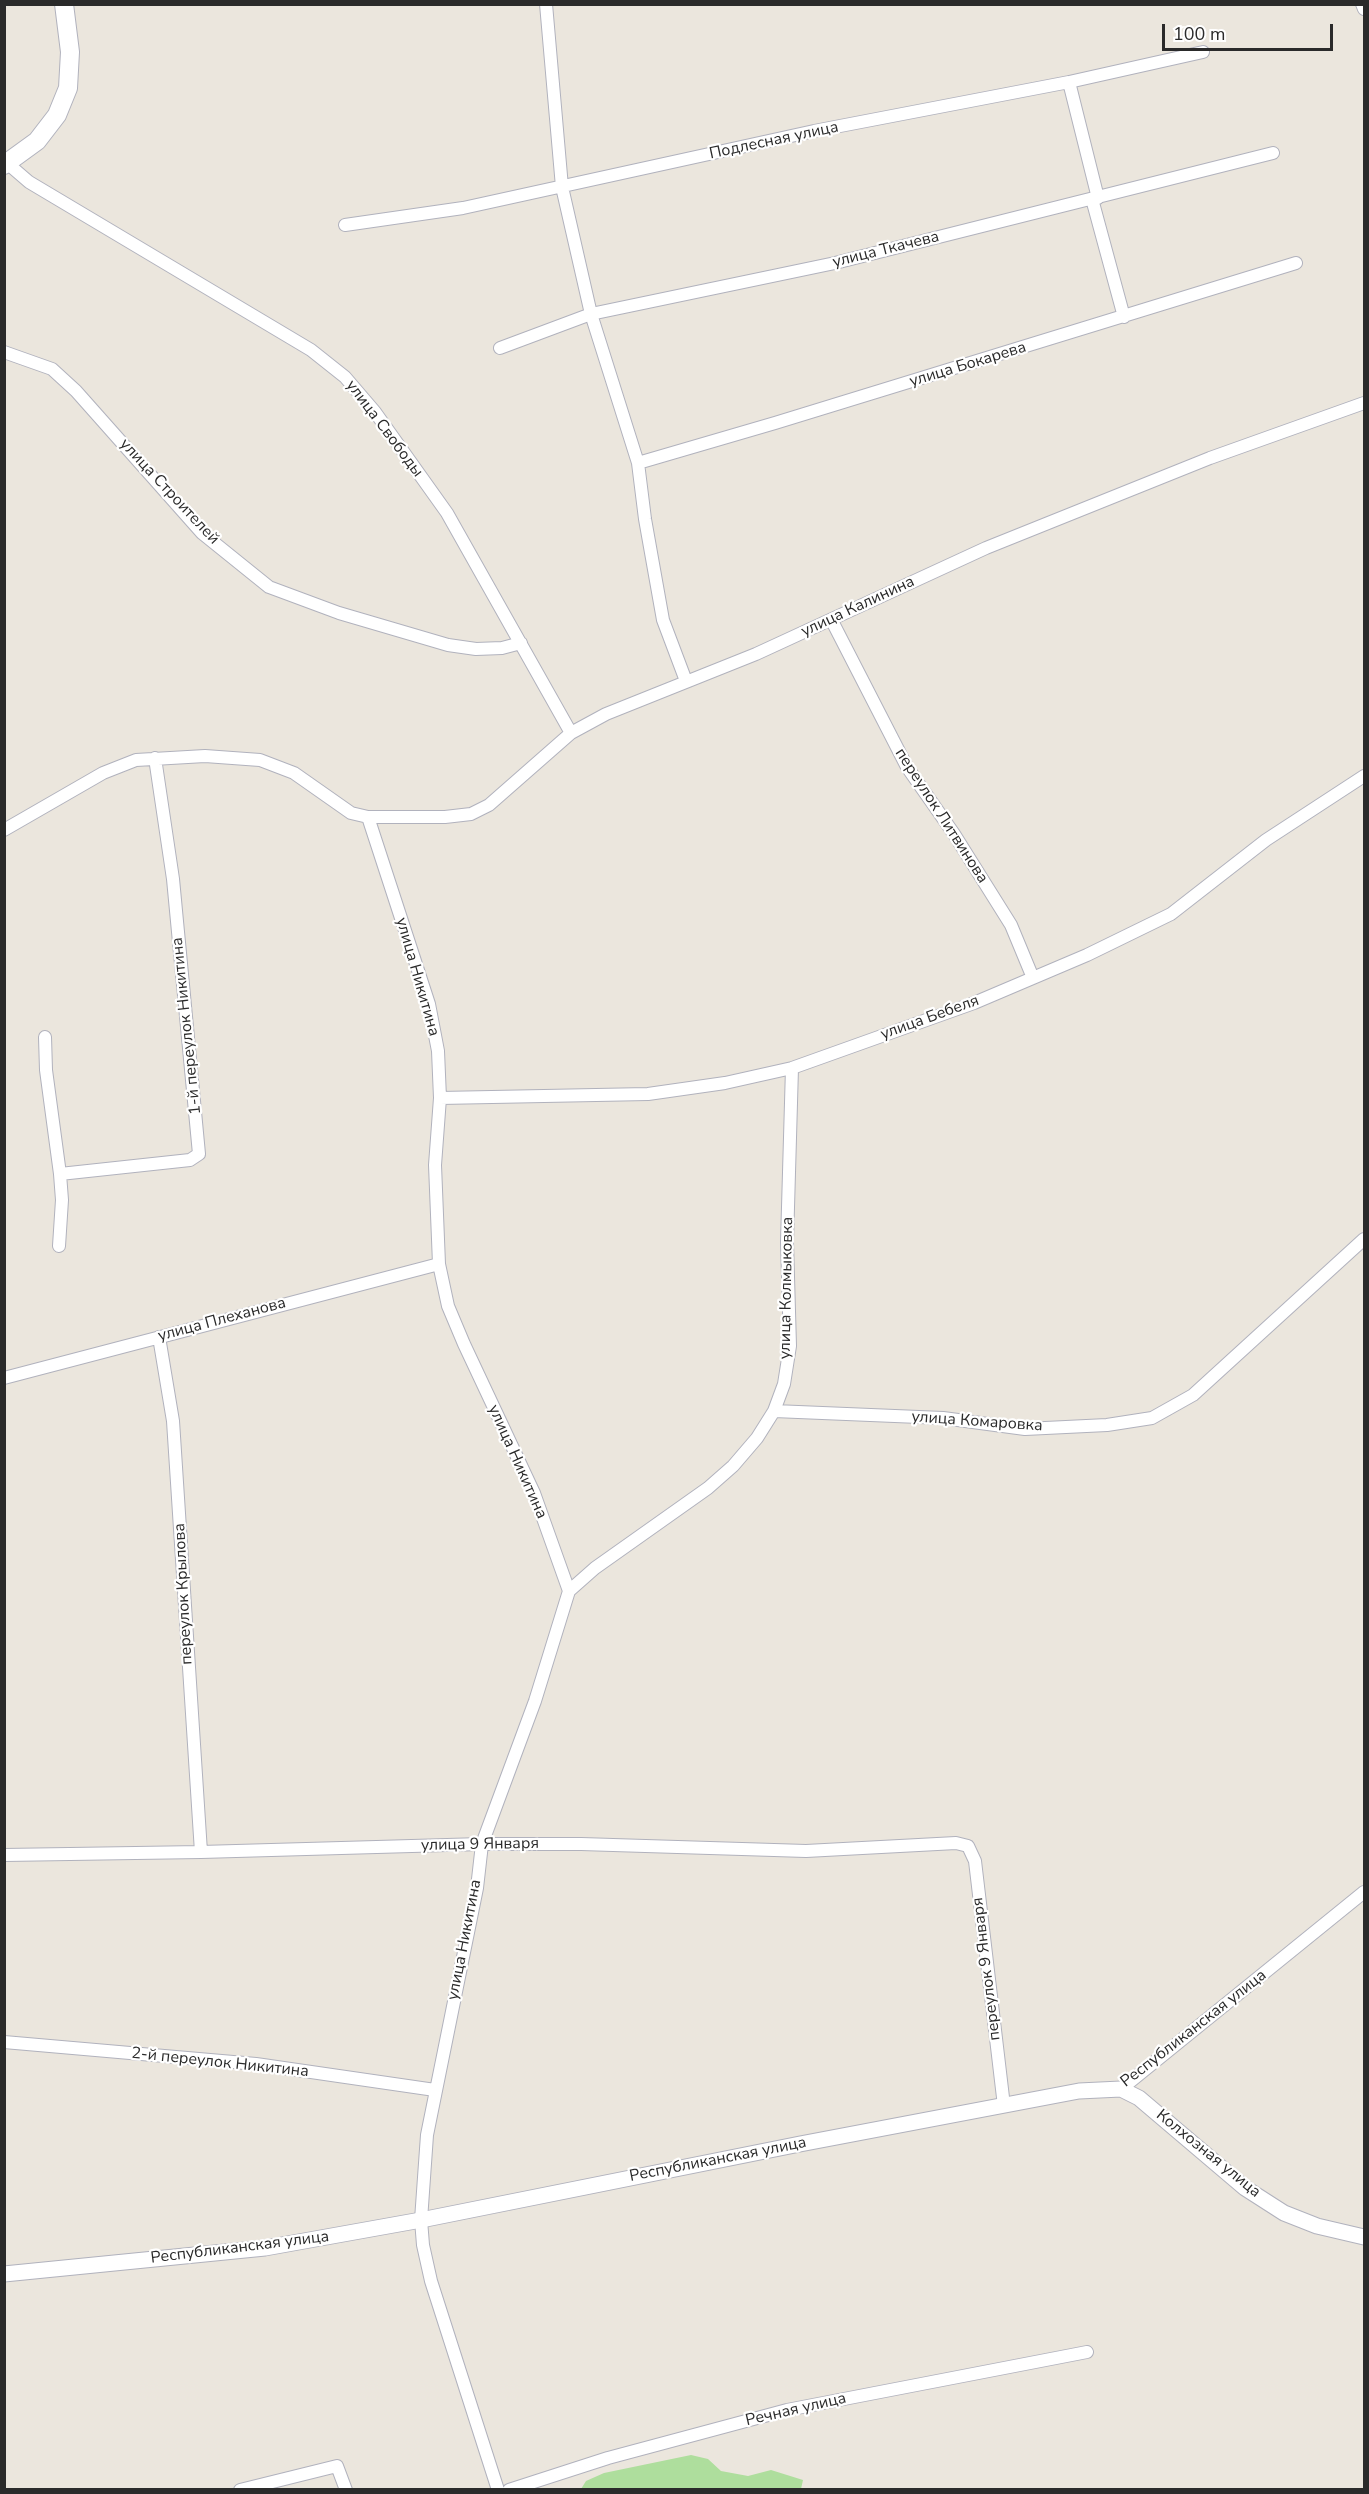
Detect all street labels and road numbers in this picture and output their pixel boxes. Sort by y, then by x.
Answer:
street label: Подлесная улица [708,118,840,164]
street label: улица Ткачева [831,227,941,273]
street label: улица Бокарева [907,338,1029,392]
street label: улица Свободы [341,377,427,481]
street label: улица Строителей [115,435,223,549]
street label: улица Калинина [798,572,918,642]
street label: переулок Литвинова [890,745,992,887]
street label: улица Никитина [391,915,443,1039]
street label: 1-й переулок Никитина [168,936,206,1116]
street label: улица Бебеля [878,991,982,1045]
street label: улица Колмыковка [776,1217,798,1359]
street label: улица Плеханова [156,1294,288,1346]
street label: улица Никитина [483,1402,551,1522]
street label: улица Комаровка [911,1408,1043,1436]
street label: переулок Крылова [171,1523,197,1665]
street label: улица 9 Января [421,1834,539,1856]
street label: улица Никитина [444,1878,486,2002]
street label: переулок 9 Января [969,1896,1005,2042]
street label: Республиканская улица [1117,1966,1271,2092]
street label: 2-й переулок Никитина [130,2044,310,2082]
street label: Колхозная улица [1152,2106,1264,2202]
street label: Республиканская улица [628,2133,808,2187]
street label: Республиканская улица [150,2228,330,2268]
street label: Речная улица [744,2389,848,2431]

